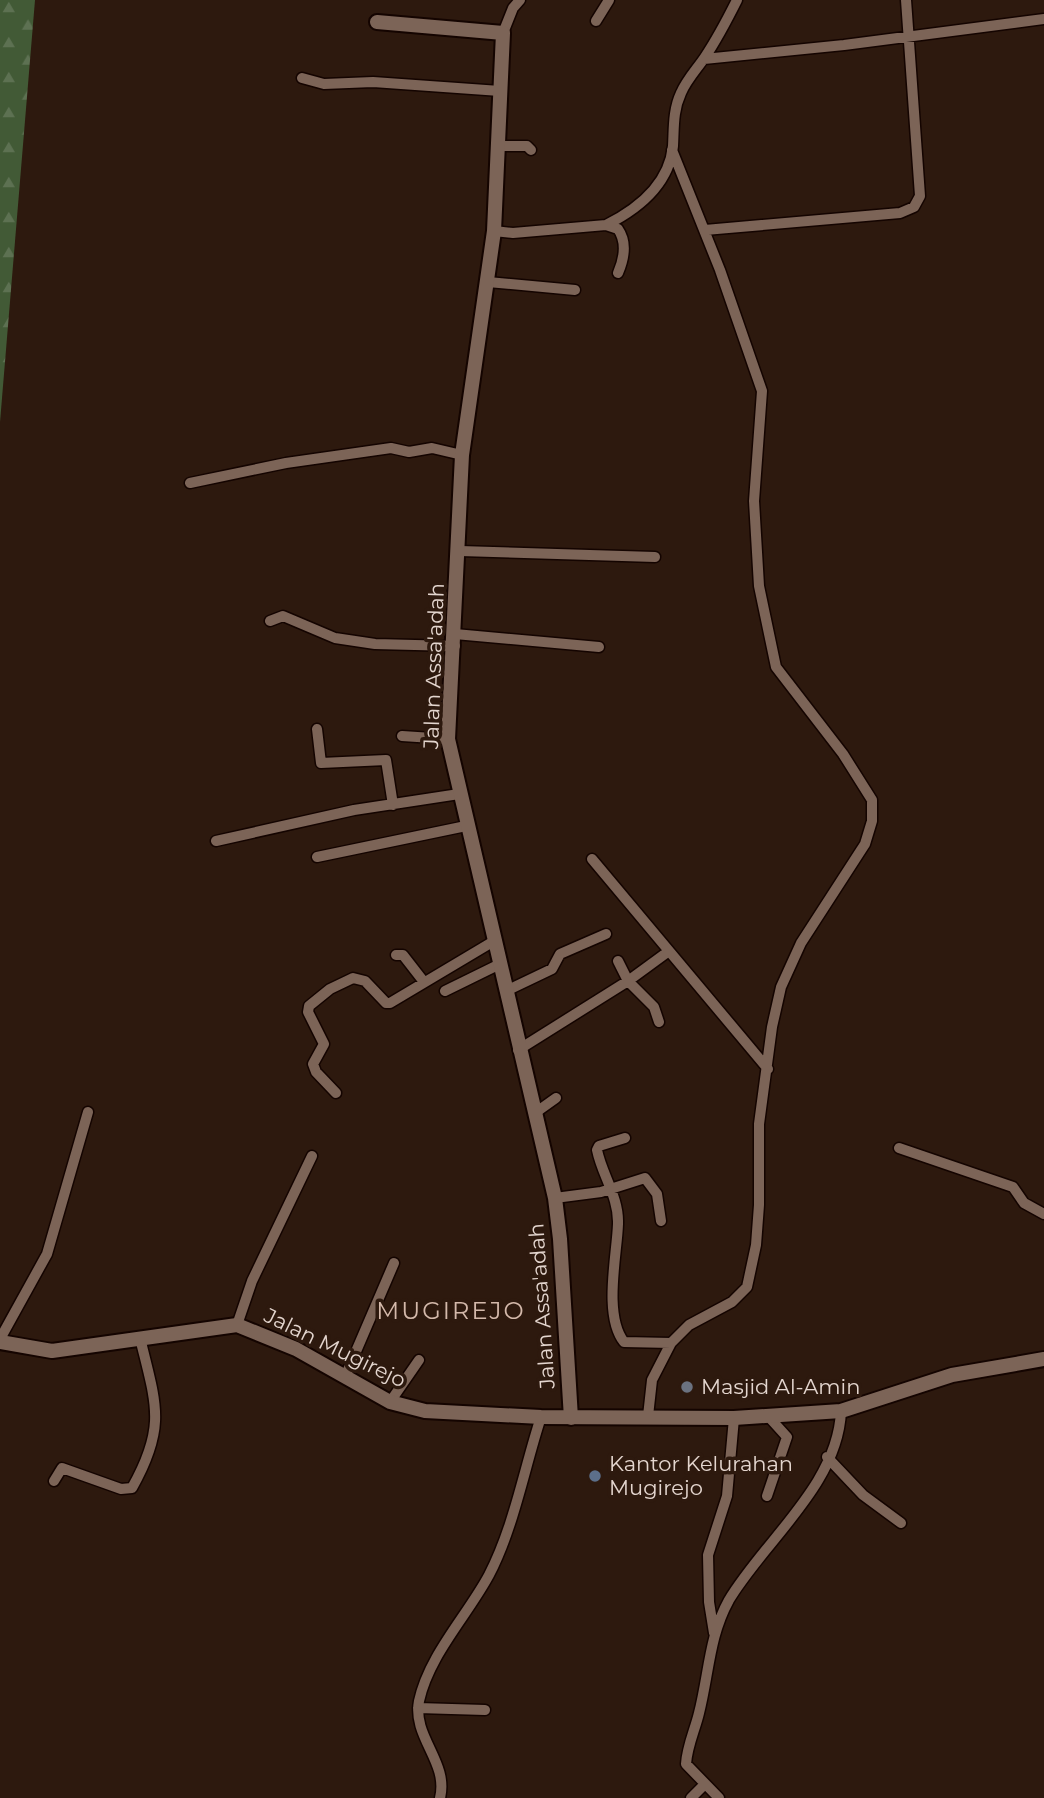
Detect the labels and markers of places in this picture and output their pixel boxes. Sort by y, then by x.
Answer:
place label: Masjid Al-Amin [701,1374,860,1399]
marker: Masjid Al-Amin [679,1379,695,1395]
place label: Kantor Kelurahan Mugirejo [609,1451,793,1500]
marker: Kantor Kelurahan Mugirejo [587,1468,603,1484]

